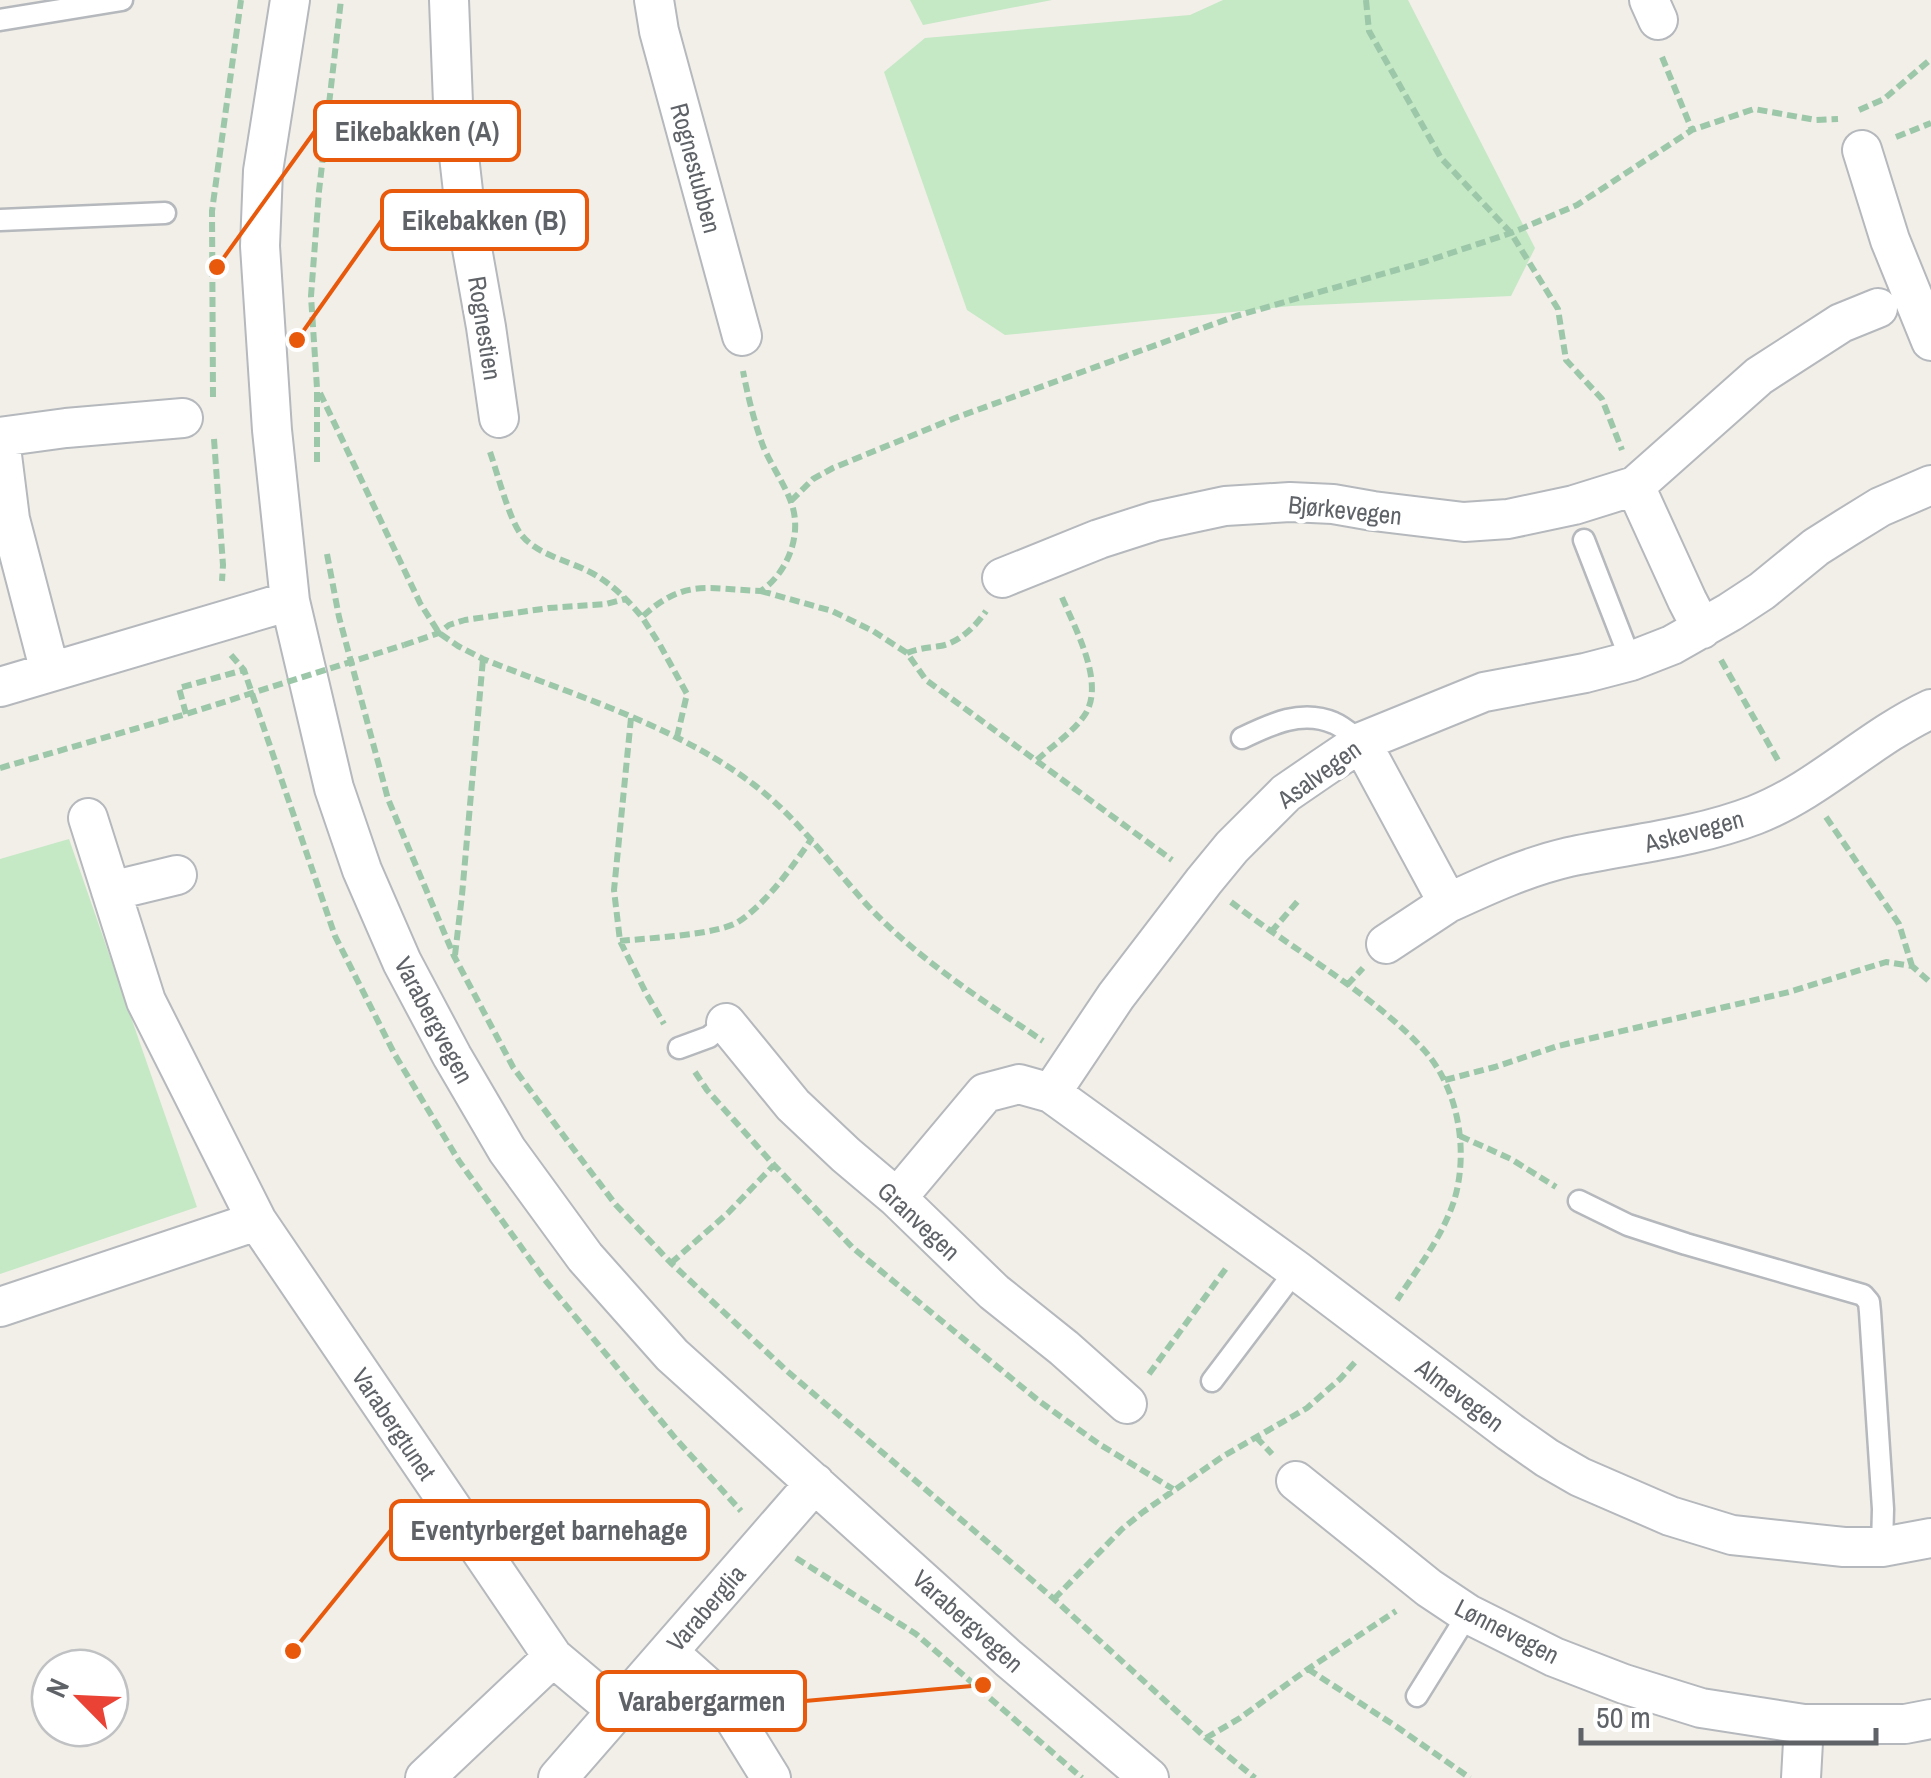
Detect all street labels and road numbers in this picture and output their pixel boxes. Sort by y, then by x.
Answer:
street label: Rognestubben [662,99,730,237]
street label: Rognestien [460,274,510,382]
street label: Bjørkevegen [1287,487,1403,533]
street label: Asalvegen [1269,732,1368,816]
street label: Askevegen [1640,801,1747,861]
street label: Varabergvegen [386,951,482,1089]
street label: Granvegen [870,1174,968,1268]
street label: Almevegen [1408,1350,1511,1439]
street label: Varabergtunet [344,1361,444,1487]
street label: Varaberglia [659,1557,753,1659]
street label: Varabergvegen [905,1562,1031,1680]
street label: Lønnevegen [1449,1590,1565,1672]

